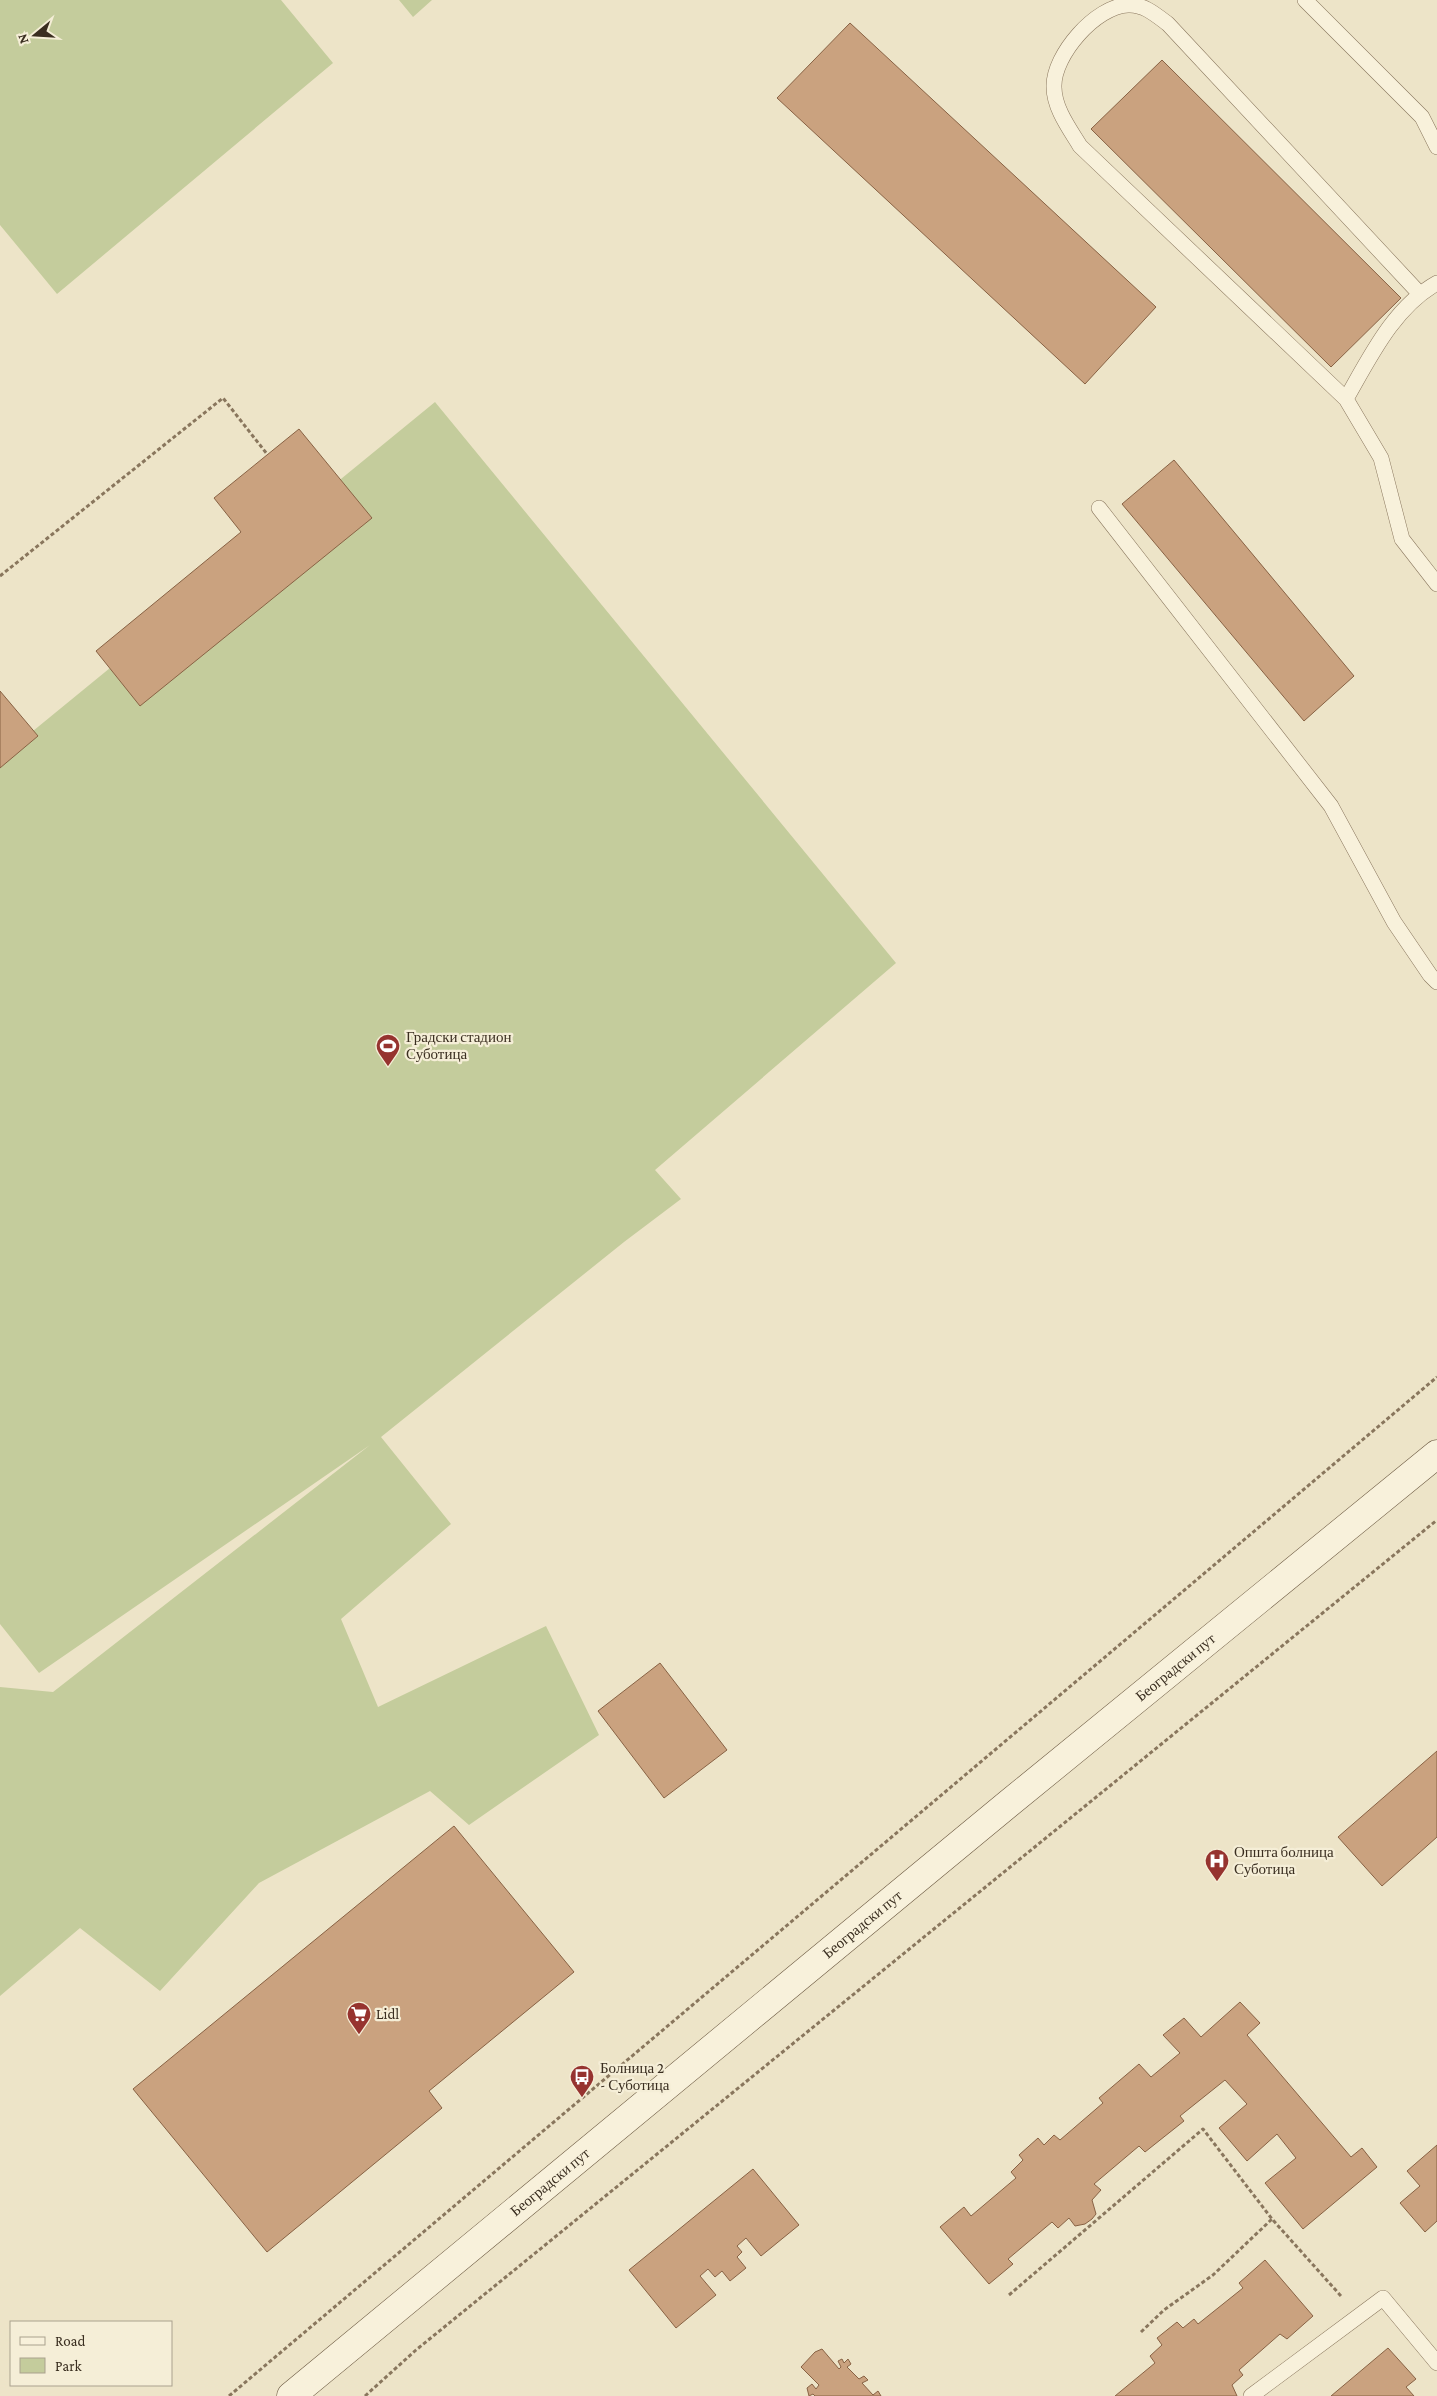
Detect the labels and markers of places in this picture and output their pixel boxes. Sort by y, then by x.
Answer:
place label: Градски стадион Суботица [406,1029,512,1062]
sports icon: Градски стадион Суботица [375,1033,401,1067]
place label: Општа болница Суботица [1234,1844,1334,1877]
hospital icon: Општа болница Суботица [1204,1848,1230,1882]
supermarket icon: Lidl [346,2001,372,2035]
place label: Lidl [376,2006,399,2022]
place label: Болница 2 - Суботица [600,2060,670,2093]
bus stop icon: Болница 2 - Суботица [569,2064,595,2098]

